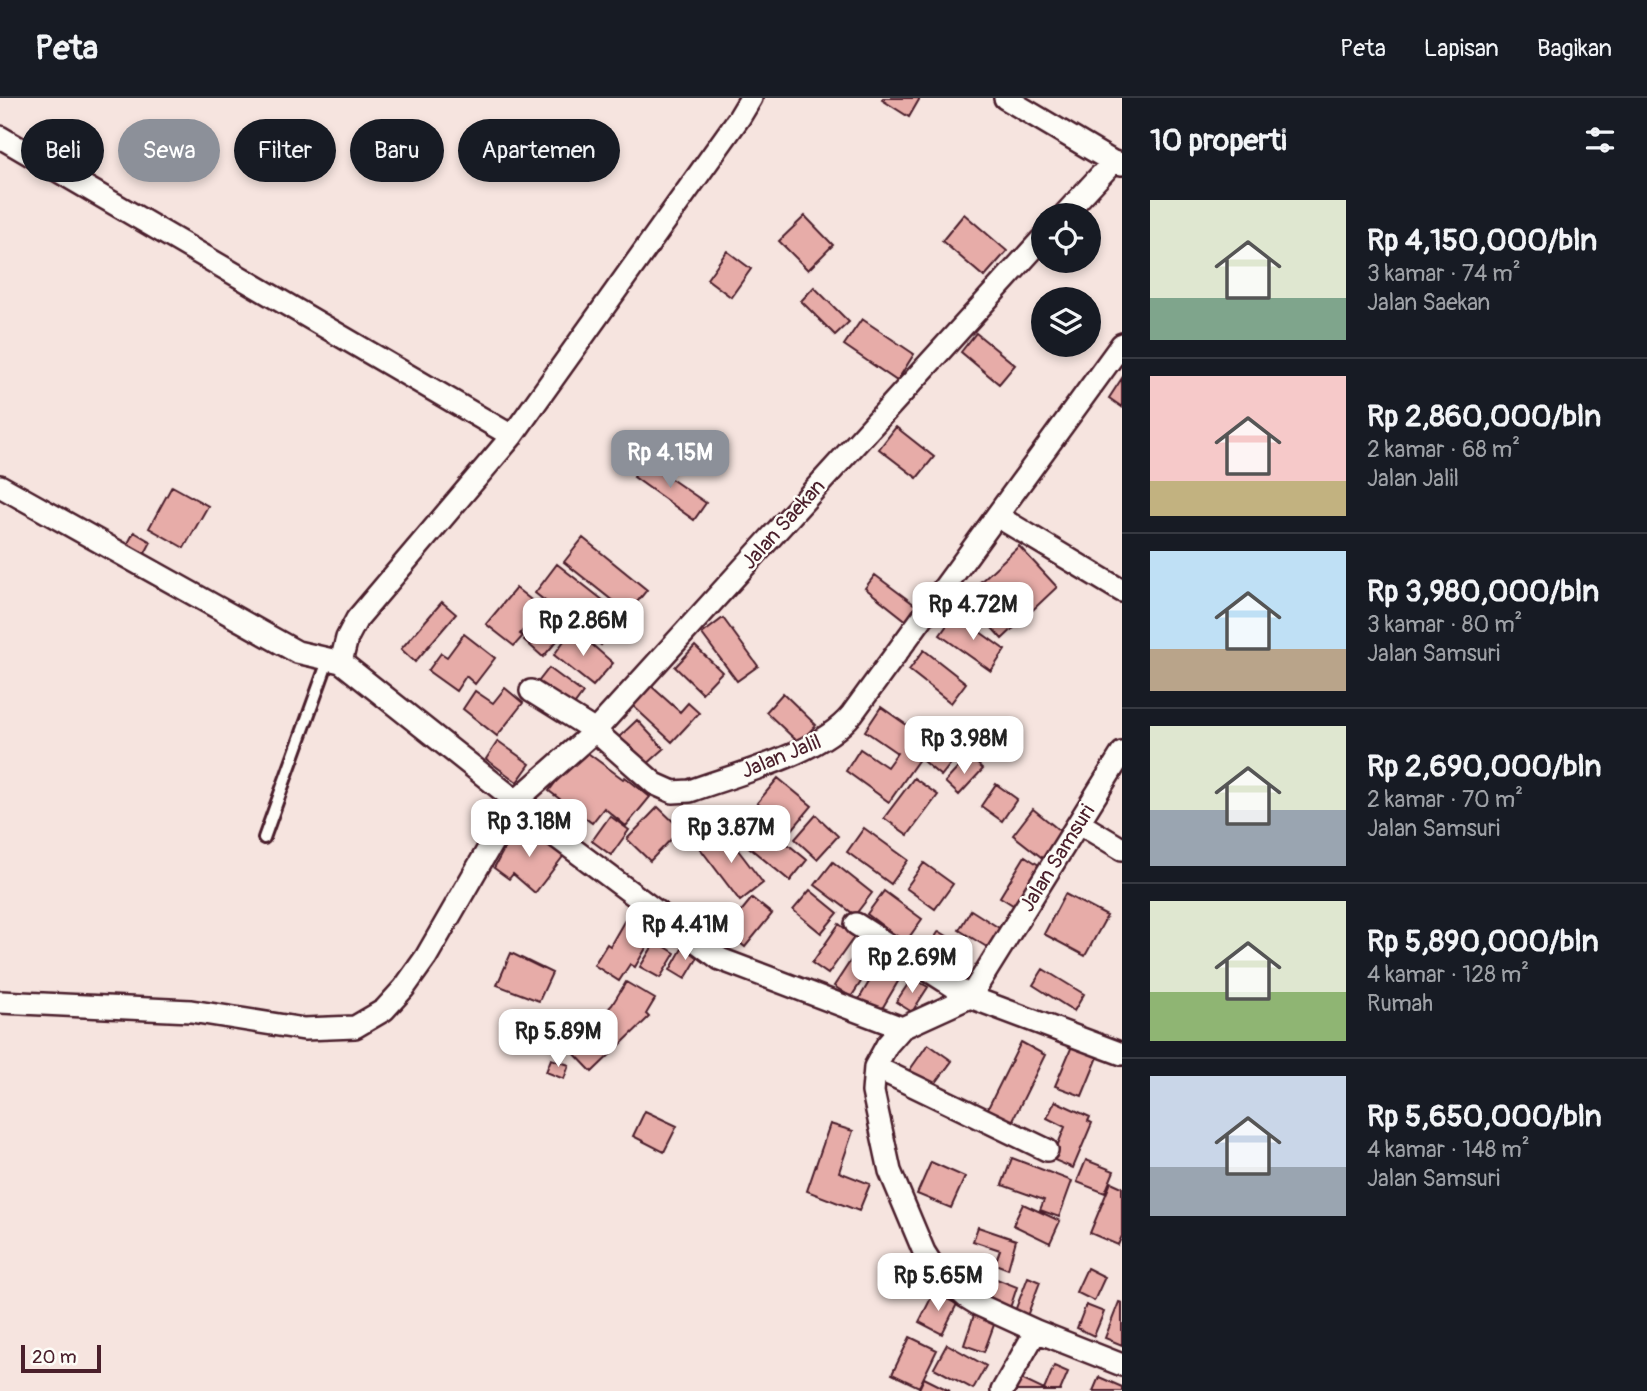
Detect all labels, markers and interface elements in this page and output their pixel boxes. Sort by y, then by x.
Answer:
text: Peta [35,28,98,69]
text: Peta [1340,34,1386,63]
text: Lapisan [1424,34,1499,63]
text: Bagikan [1537,34,1612,63]
chip: Beli [21,119,104,182]
chip: Sewa [118,119,220,182]
chip: Filter [234,119,336,182]
chip: Baru [350,119,444,182]
chip: Apartemen [458,119,620,182]
icon: filters [1581,121,1619,159]
text: 10 properti [1150,122,1287,159]
map controls [1031,203,1101,357]
button: locate [1031,203,1101,273]
text: Rp 4,150,000/bln [1367,222,1597,259]
icon: home [1206,228,1290,312]
text: 3 kamar · 74 m² [1367,259,1521,288]
button: layers [1031,287,1101,357]
text: Jalan Saekan [1367,288,1490,317]
text: Rp 2,860,000/bln [1367,398,1601,435]
icon: home [1206,404,1290,488]
pin: Rp 4.15M [598,430,742,490]
text: 2 kamar · 68 m² [1367,435,1520,464]
text: Rp 4.15M [627,438,713,467]
text: Jalan Jalil [1367,464,1459,493]
street label: Jalan Saekan [736,473,831,575]
text: Rp 3,980,000/bln [1367,573,1599,610]
icon: home [1206,579,1290,663]
pin: Rp 4.72M [901,582,1045,642]
text: Rp 4.72M [928,590,1018,619]
pin: Rp 2.86M [511,598,655,658]
text: Rp 2.86M [539,606,627,635]
text: 3 kamar · 80 m² [1367,610,1522,639]
text: Jalan Samsuri [1367,639,1500,668]
pin: Rp 3.98M [892,716,1036,776]
text: Rp 3.98M [920,724,1008,753]
street label: Jalan Jalil [737,728,825,785]
text: Rp 2,690,000/bln [1367,748,1602,785]
icon: home [1206,754,1290,838]
text: 2 kamar · 70 m² [1367,785,1523,814]
street label: Jalan Samsuri [1014,799,1101,917]
pin: Rp 3.18M [457,800,601,859]
pin: Rp 3.87M [659,806,803,865]
text: Rp 3.18M [487,807,571,836]
text: Rp 3.87M [687,813,775,842]
text: Jalan Samsuri [1367,814,1500,843]
pin: Rp 4.41M [613,902,757,962]
text: Rp 4.41M [642,910,728,939]
text: Rp 5,890,000/bln [1367,923,1599,960]
icon: home [1206,929,1290,1013]
pin: Rp 2.69M [840,936,984,995]
text: Rp 2.69M [868,943,956,972]
text: 4 kamar · 128 m² [1367,960,1529,989]
text: Rumah [1367,989,1433,1018]
pin: Rp 5.89M [486,1010,630,1069]
text: Rp 5.89M [515,1017,601,1046]
text: Rp 5,650,000/bln [1367,1098,1602,1135]
icon: home [1206,1104,1290,1188]
text: 4 kamar · 148 m² [1367,1135,1530,1164]
text: Jalan Samsuri [1367,1164,1500,1193]
pin: Rp 5.65M [866,1254,1010,1313]
text: Rp 5.65M [893,1261,983,1290]
scale bar [21,1342,102,1374]
text: 20 m [32,1345,77,1369]

